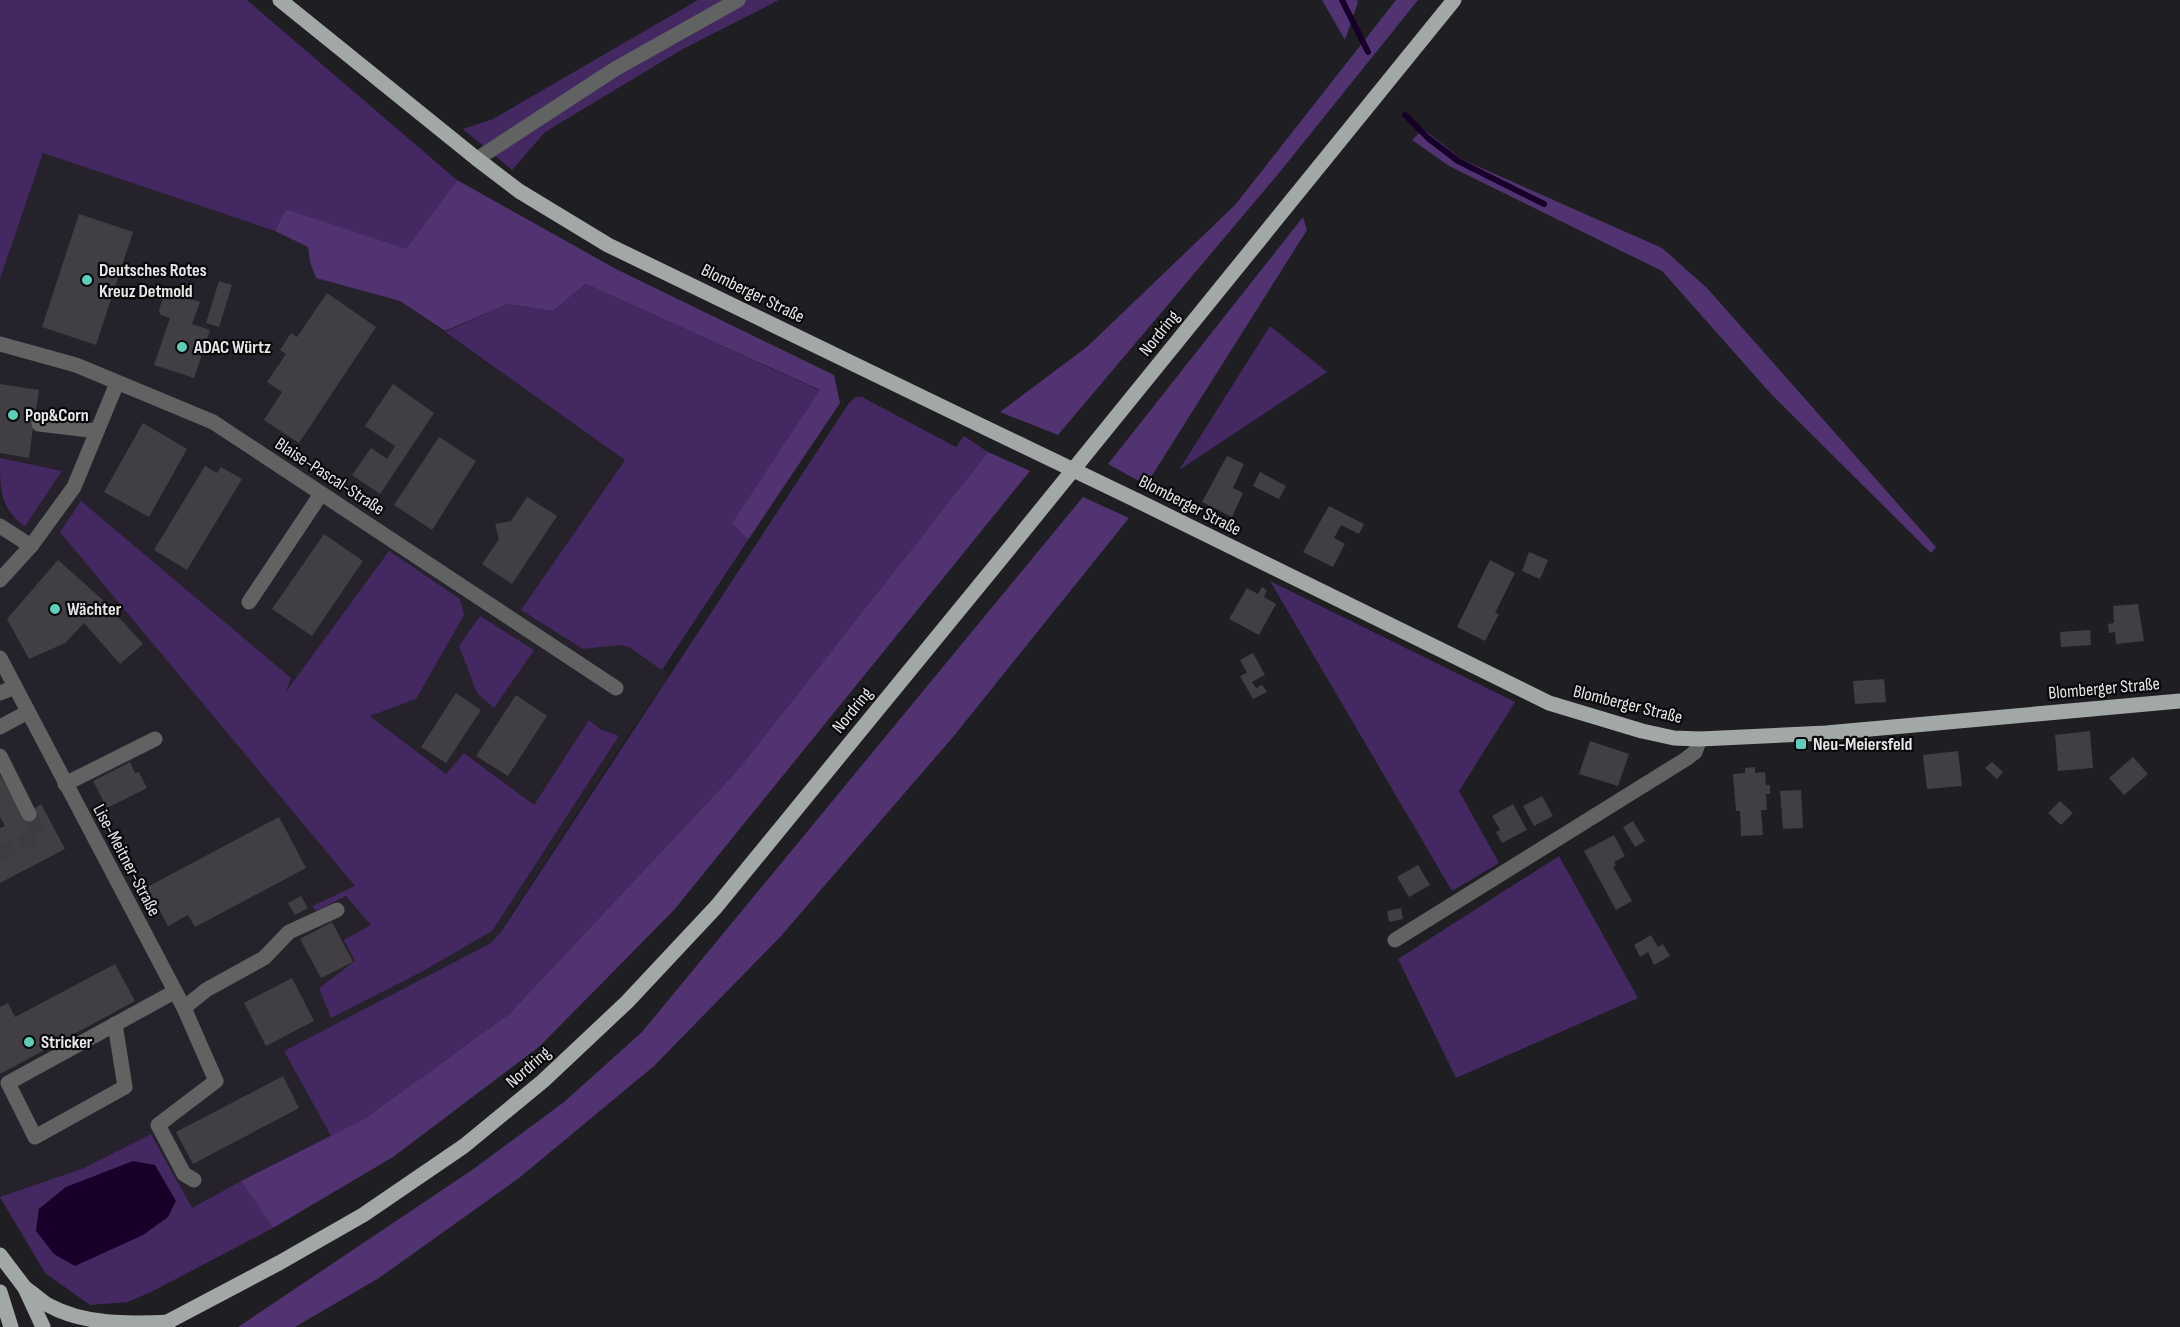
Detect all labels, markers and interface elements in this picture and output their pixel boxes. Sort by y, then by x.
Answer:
street label: Blomberger Straße [698,259,808,327]
place label: Deutsches Rotes Kreuz Detmold [99,260,207,302]
marker: Deutsches Rotes Kreuz Detmold [80,273,94,287]
street label: Nordring [1135,306,1184,360]
place label: ADAC Würtz [193,337,271,358]
marker: ADAC Würtz [175,340,189,354]
place label: Pop&Corn [25,405,89,426]
marker: Pop&Corn [6,408,20,422]
street label: Blaise-Pascal-Straße [271,433,388,520]
street label: Blomberger Straße [1135,471,1244,540]
place label: Wächter [67,599,122,620]
marker: Wächter [48,602,62,616]
street label: Blomberger Straße [2047,673,2161,704]
street label: Blomberger Straße [1571,681,1685,728]
street label: Nordring [828,683,877,737]
place label: Neu-Meiersfeld [1813,734,1912,755]
marker: Neu-Meiersfeld [1794,737,1808,751]
street label: Lise-Meitner-Straße [88,801,165,920]
place label: Stricker [41,1032,93,1053]
marker: Stricker [22,1035,36,1049]
street label: Nordring [502,1042,555,1093]

